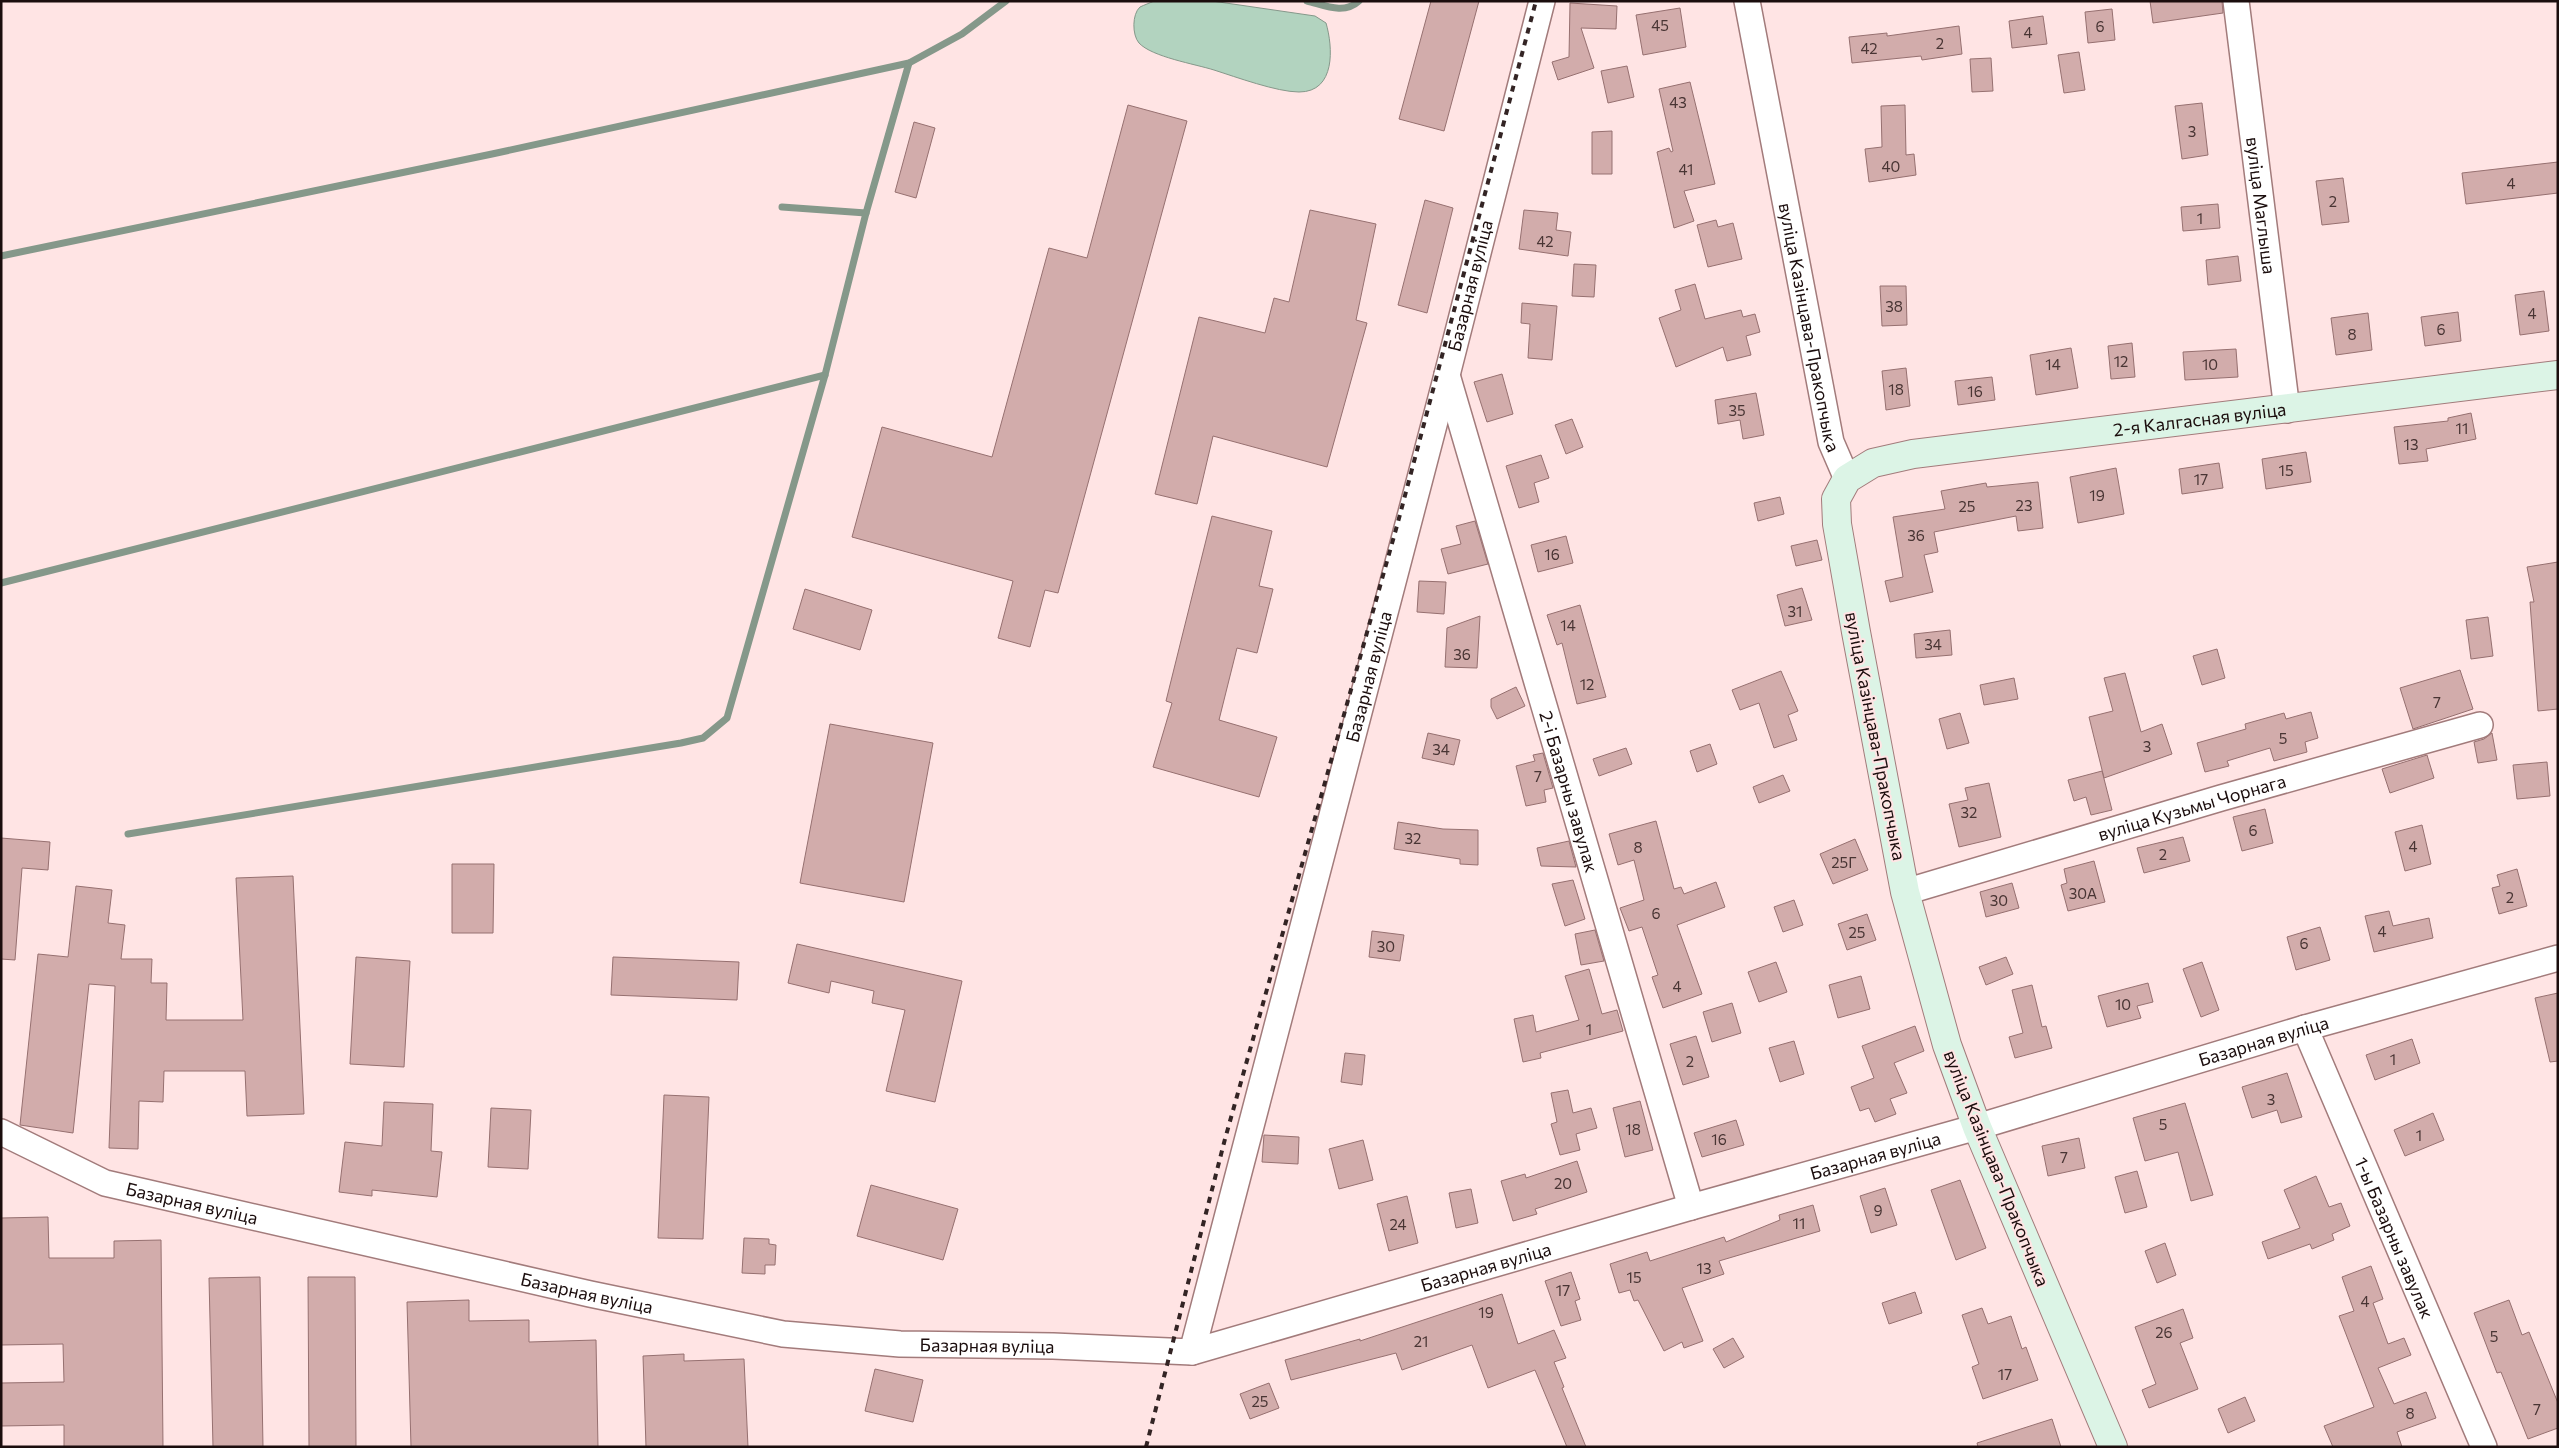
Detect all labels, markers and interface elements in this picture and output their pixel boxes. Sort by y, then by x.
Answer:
house number: 45 [1651,16,1669,34]
house number: 6 [2095,17,2105,35]
house number: 4 [2024,23,2033,41]
house number: 2 [1936,34,1944,52]
house number: 42 [1860,39,1878,57]
house number: 43 [1669,93,1687,111]
house number: 3 [2188,122,2196,140]
street label: вуліца Маглыша [2242,135,2281,275]
house number: 40 [1882,157,1900,175]
house number: 41 [1679,160,1693,178]
house number: 4 [2507,174,2516,192]
house number: 2 [2329,192,2337,210]
street label: вуліца Казінцава-Пракопчыка [1775,201,1845,455]
house number: 1 [2197,209,2203,227]
street label: Базарная вуліца [1442,218,1497,354]
house number: 42 [1536,232,1554,250]
house number: 38 [1885,297,1903,315]
house number: 4 [2528,304,2537,322]
house number: 6 [2436,320,2446,338]
house number: 8 [2347,325,2357,343]
house number: 12 [2114,352,2128,370]
house number: 14 [2045,355,2061,373]
house number: 10 [2202,355,2218,373]
house number: 18 [1888,380,1904,398]
house number: 16 [1967,382,1983,400]
street label: 2-я Калгасная вуліца [2112,397,2287,440]
house number: 35 [1728,401,1746,419]
house number: 11 [2456,419,2468,437]
house number: 13 [2404,435,2418,453]
house number: 15 [2278,461,2294,479]
house number: 17 [2194,470,2208,488]
house number: 19 [2089,486,2105,504]
house number: 23 [2016,496,2032,514]
house number: 25 [1959,497,1975,515]
house number: 36 [1907,526,1925,544]
house number: 16 [1544,545,1560,563]
house number: 31 [1788,602,1802,620]
street label: Базарная вуліца [1341,609,1396,745]
street label: вуліца Казінцава-Пракопчыка [1841,610,1911,862]
house number: 14 [1560,616,1576,634]
house number: 34 [1924,635,1942,653]
house number: 36 [1453,645,1471,663]
house number: 12 [1580,675,1594,693]
house number: 7 [2433,693,2441,711]
street label: 2-і Базарны завулак [1535,708,1603,875]
house number: 5 [2279,729,2287,747]
house number: 3 [2143,737,2151,755]
house number: 34 [1432,740,1450,758]
house number: 7 [1534,767,1542,785]
street label: вуліца Кузьмы Чорнага [2095,769,2288,845]
house number: 32 [1961,803,1977,821]
house number: 6 [2248,821,2258,839]
house number: 32 [1405,829,1421,847]
house number: 4 [2409,837,2418,855]
house number: 8 [1633,838,1643,856]
house number: 2 [2159,845,2167,863]
house number: 25Г [1831,853,1857,871]
house number: 30А [2069,884,2097,902]
house number: 2 [2506,888,2514,906]
house number: 30 [1990,891,2008,909]
house number: 6 [1651,904,1661,922]
house number: 4 [2378,922,2387,940]
house number: 25 [1849,923,1865,941]
house number: 6 [2299,934,2309,952]
house number: 30 [1377,937,1395,955]
house number: 4 [1673,977,1682,995]
house number: 10 [2115,995,2131,1013]
street label: Базарная вуліца [2196,1011,2331,1071]
house number: 1 [1586,1020,1592,1038]
street label: вуліца Казінцава-Пракопчыка [1939,1047,2055,1289]
house number: 1 [2390,1050,2396,1068]
house number: 2 [1686,1052,1694,1070]
house number: 3 [2267,1090,2275,1108]
house number: 5 [2159,1115,2167,1133]
house number: 18 [1625,1120,1641,1138]
house number: 1 [2416,1126,2422,1144]
street label: Базарная вуліца [1807,1127,1943,1184]
house number: 16 [1711,1130,1727,1148]
house number: 7 [2060,1148,2068,1166]
street label: 1-ы Базарны завулак [2350,1154,2439,1322]
house number: 20 [1554,1174,1572,1192]
street label: Базарная вуліца [124,1177,260,1229]
house number: 9 [1873,1201,1883,1219]
house number: 11 [1793,1214,1805,1232]
house number: 24 [1389,1215,1407,1233]
street label: Базарная вуліца [1418,1237,1554,1296]
house number: 13 [1697,1259,1711,1277]
street label: Базарная вуліца [519,1267,655,1318]
house number: 15 [1626,1268,1642,1286]
house number: 17 [1556,1281,1570,1299]
house number: 4 [2361,1292,2370,1310]
house number: 19 [1478,1303,1494,1321]
house number: 26 [2155,1323,2173,1341]
house number: 5 [2490,1327,2498,1345]
house number: 21 [1414,1332,1428,1350]
street label: Базарная вуліца [920,1333,1055,1357]
house number: 17 [1998,1365,2012,1383]
house number: 25 [1252,1392,1268,1410]
house number: 7 [2533,1400,2541,1418]
house number: 8 [2405,1404,2415,1422]

